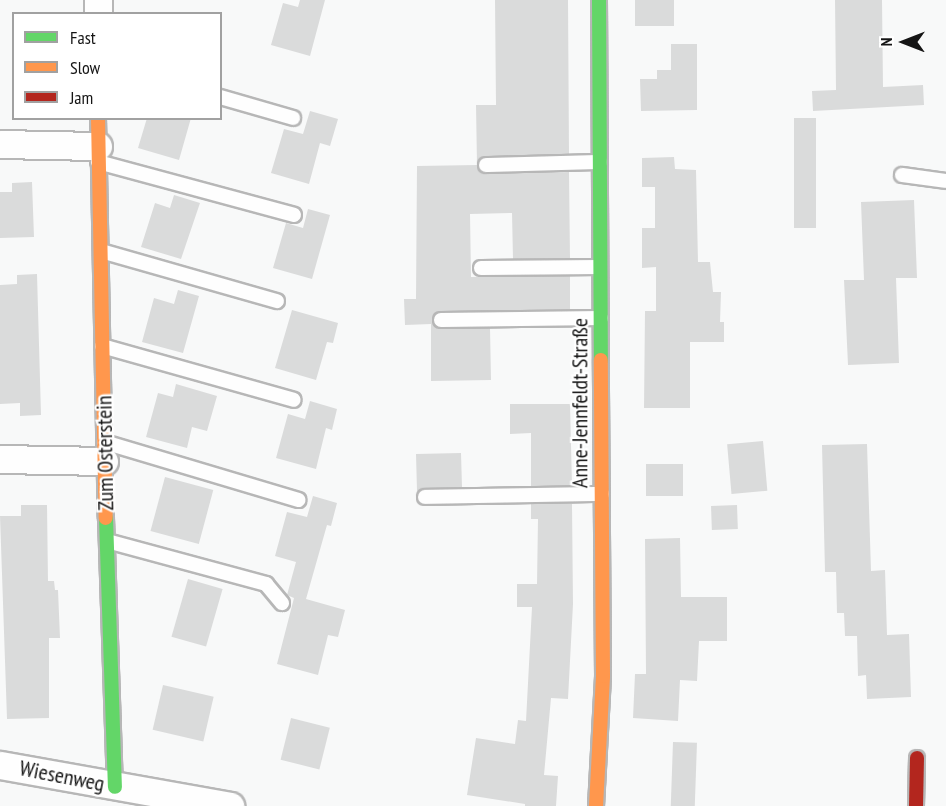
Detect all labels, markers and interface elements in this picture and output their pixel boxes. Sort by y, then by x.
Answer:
legend [12,12,222,120]
north arrow [874,12,934,72]
text: Fast [70,26,96,49]
text: N [876,38,896,46]
text: Slow [70,56,100,79]
text: Jam [70,86,93,109]
street label: Anne-Jennfeldt-Straße [567,318,593,488]
street label: Zum Osterstein [91,395,119,511]
street label: Wiesenweg [17,755,107,797]

